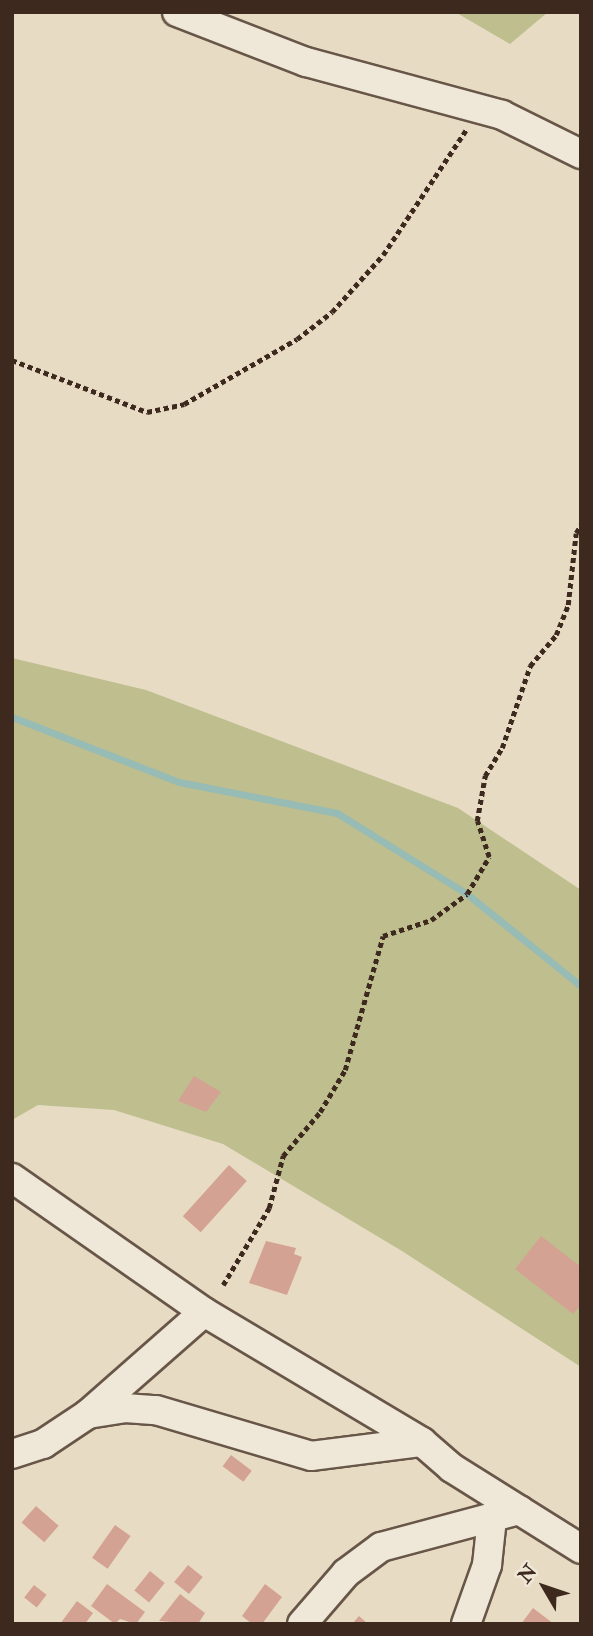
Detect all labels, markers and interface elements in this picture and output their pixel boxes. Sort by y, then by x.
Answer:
north arrow [509,1552,579,1622]
text: N [513,1560,542,1588]

